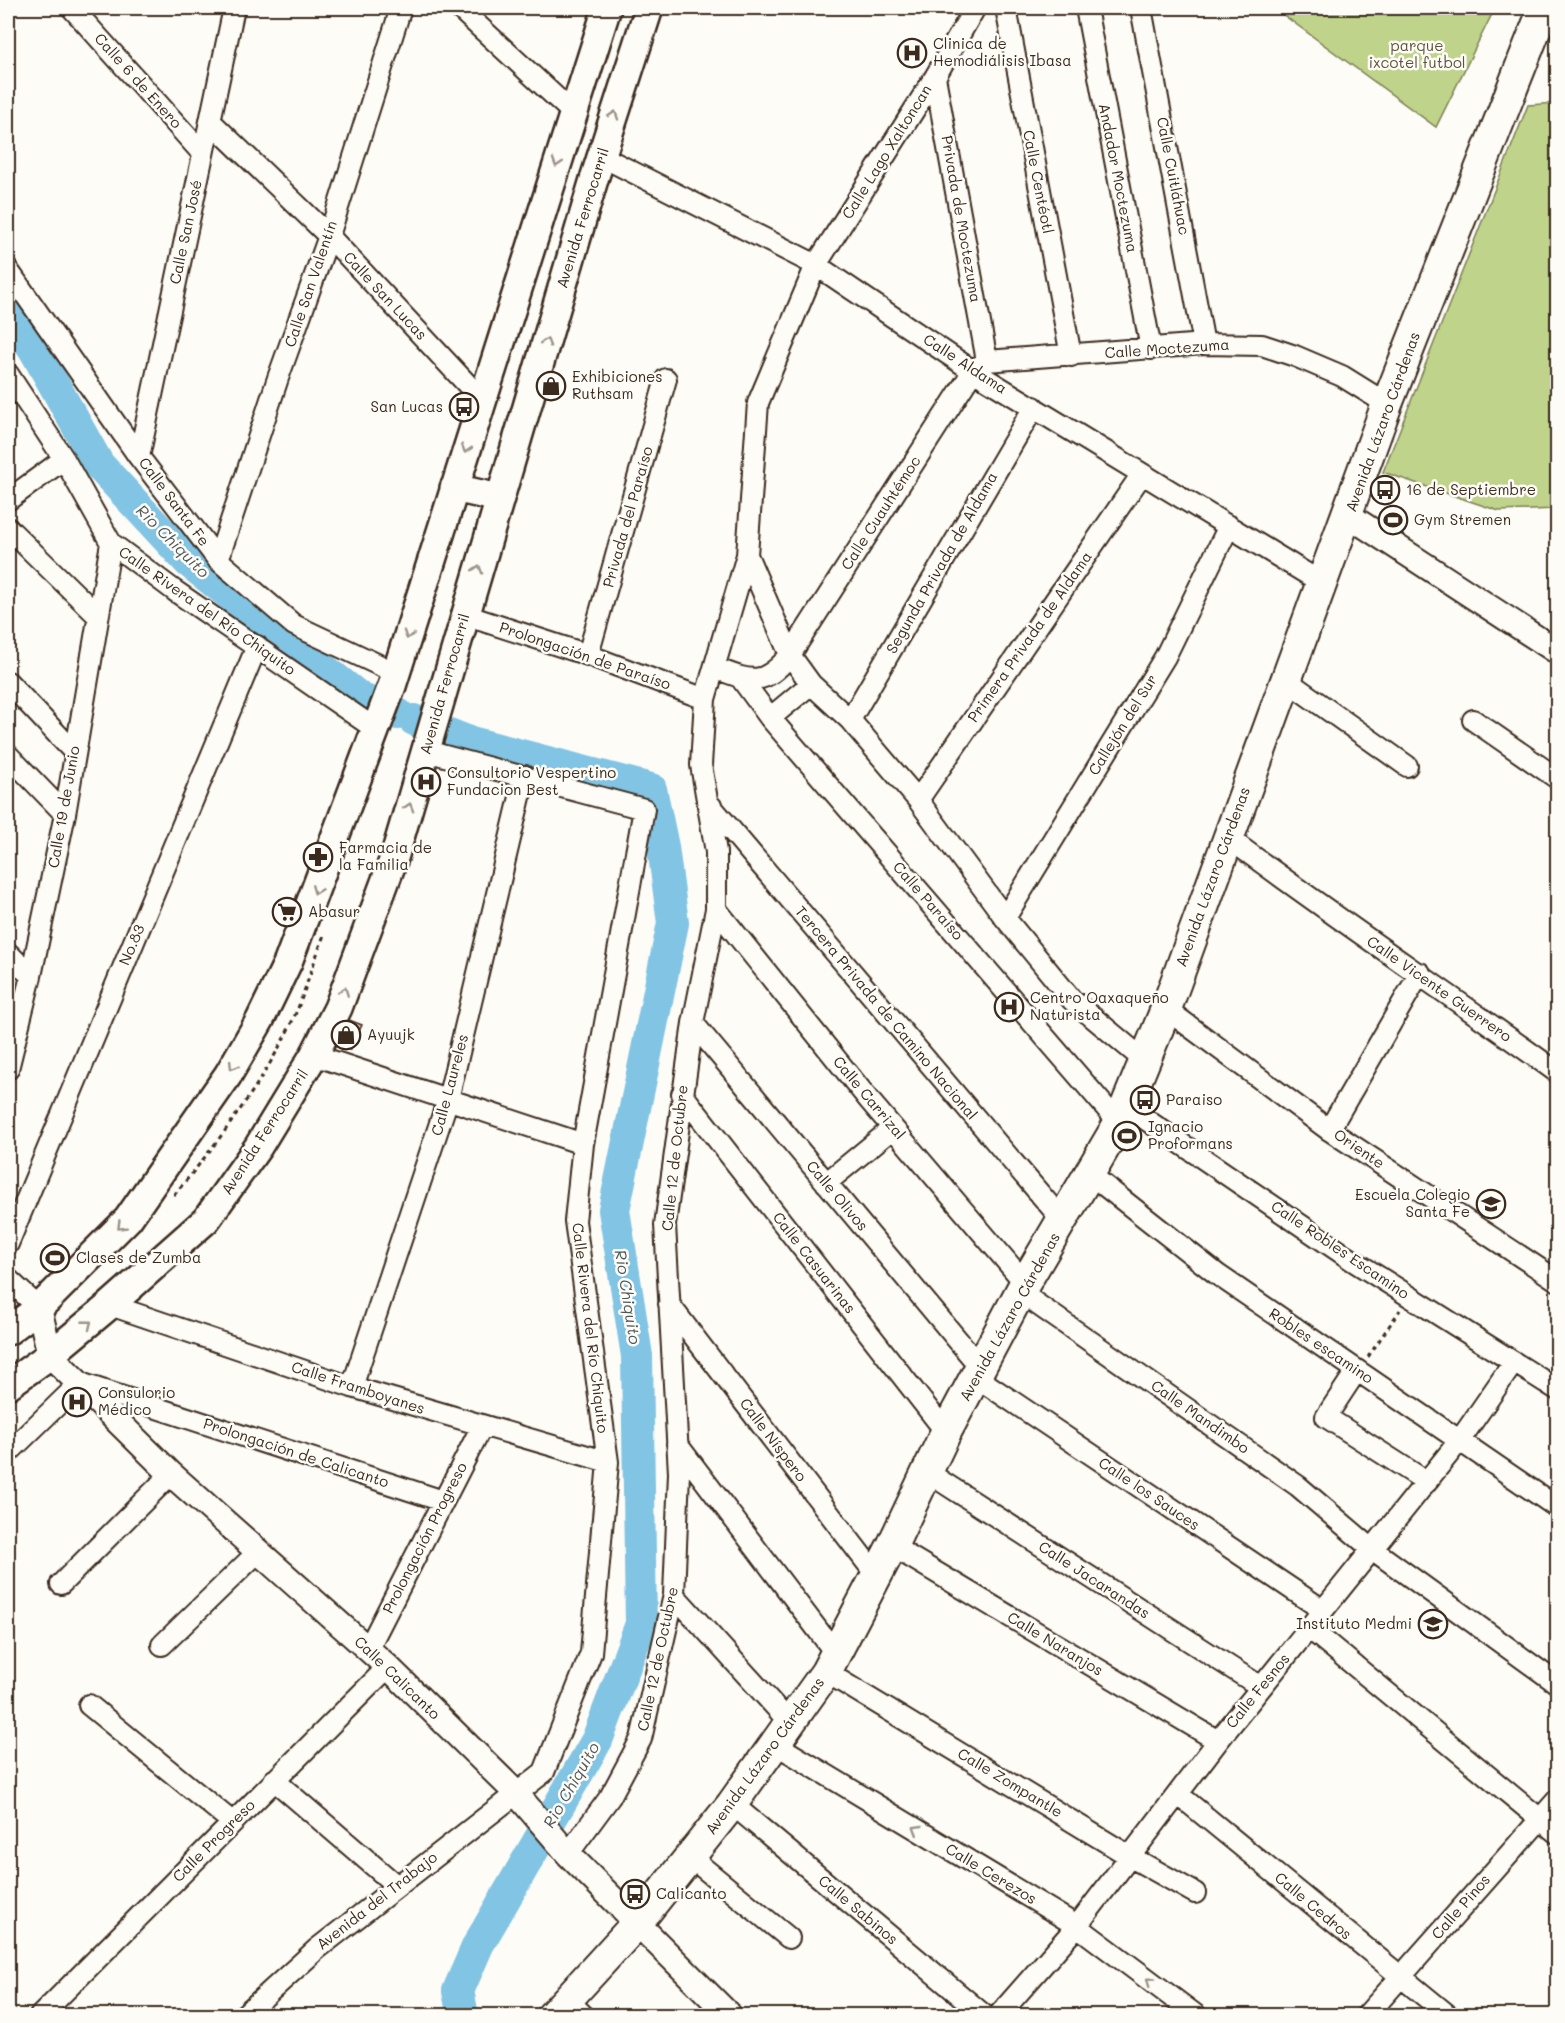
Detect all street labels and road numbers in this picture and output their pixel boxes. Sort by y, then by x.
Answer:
street label: Calle 6 de Enero [91,28,187,132]
street label: Calle Lago Xaltoncan [837,81,936,222]
street label: Andador Moctezuma [1095,101,1143,254]
street label: Calle Cuitláhuac [1153,115,1195,237]
street label: Calle Centéotl [1019,128,1059,235]
street label: Privada de Moctezuma [937,134,987,304]
street label: Avenida Ferrocarril [551,145,613,290]
street label: Calle San José [164,178,206,286]
street label: Calle San Valentín [279,218,341,350]
street label: Calle San Lucas [340,247,432,344]
street label: Calle Aldama [920,329,1011,398]
street label: Avenida Lázaro Cárdenas [1340,329,1424,514]
street label: Calle Moctezuma [1104,334,1230,362]
street label: Privada del Paraíso [597,444,657,590]
street label: Calle Cuauhtémoc [836,451,925,573]
street label: Calle Santa Fe [135,453,215,550]
street label: Segunda Privada de Aldama [881,468,1001,657]
street label: Calle Rivera del Río Chiquito [115,541,300,679]
street label: Primera Privada de Aldama [962,547,1096,726]
street label: Avenida Ferrocarril [414,611,474,757]
street label: Prolongación de Paraíso [497,616,674,694]
street label: Callejón del Sur [1083,670,1161,779]
street label: Calle 19 de Junio [42,744,84,870]
street label: Avenida Lázaro Cárdenas [1170,784,1254,969]
street label: Calle Paraíso [889,857,969,944]
street label: Tercera Privada de Camino Nacional [791,901,982,1124]
street label: No.83 [114,921,149,968]
street label: Calle Vicente Guerrero [1363,931,1516,1046]
street label: Calle Laureles [426,1032,472,1138]
street label: Calle Carrizal [829,1052,910,1143]
street label: Avenida Ferrocarril [216,1065,312,1198]
street label: Calle 12 de Octubre [656,1084,692,1232]
street label: Oriente [1330,1124,1389,1173]
street label: Calle Olivos [802,1156,873,1235]
street label: Calle Robles Escamino [1268,1195,1414,1303]
street label: Calle Casuarinas [769,1208,861,1317]
street label: Calle Rivera del Río Chiquito [568,1222,614,1434]
street label: Avenida Lázaro Cárdenas [954,1229,1064,1405]
street label: Robles escamino [1266,1303,1378,1388]
street label: Calle Framboyanes [289,1356,428,1418]
street label: Calle Mandimbo [1147,1375,1254,1458]
street label: Calle Níspero [736,1394,812,1485]
street label: Prolongación de Calicanto [201,1413,392,1492]
street label: Calle los Sauces [1095,1452,1204,1534]
street label: Prolongación Progreso [377,1458,471,1617]
street label: Calle Jacarandas [1035,1536,1154,1623]
street label: Calle 12 de Octubre [632,1585,682,1733]
street label: Calle Naranjos [1004,1607,1107,1680]
street label: Calle Calicanto [350,1631,445,1723]
street label: Calle Fesnos [1221,1649,1294,1732]
street label: Avenida Lázaro Cárdenas [700,1673,828,1838]
street label: Calle Zompantle [954,1743,1067,1821]
street label: Calle Progreso [168,1795,259,1886]
street label: Calle Cerezos [942,1838,1041,1908]
street label: Avenida del Trabajo [312,1847,441,1954]
street label: Calle Cedros [1271,1867,1356,1943]
street label: Calle Sabinos [815,1870,903,1948]
street label: Calle Pinos [1426,1870,1494,1943]

